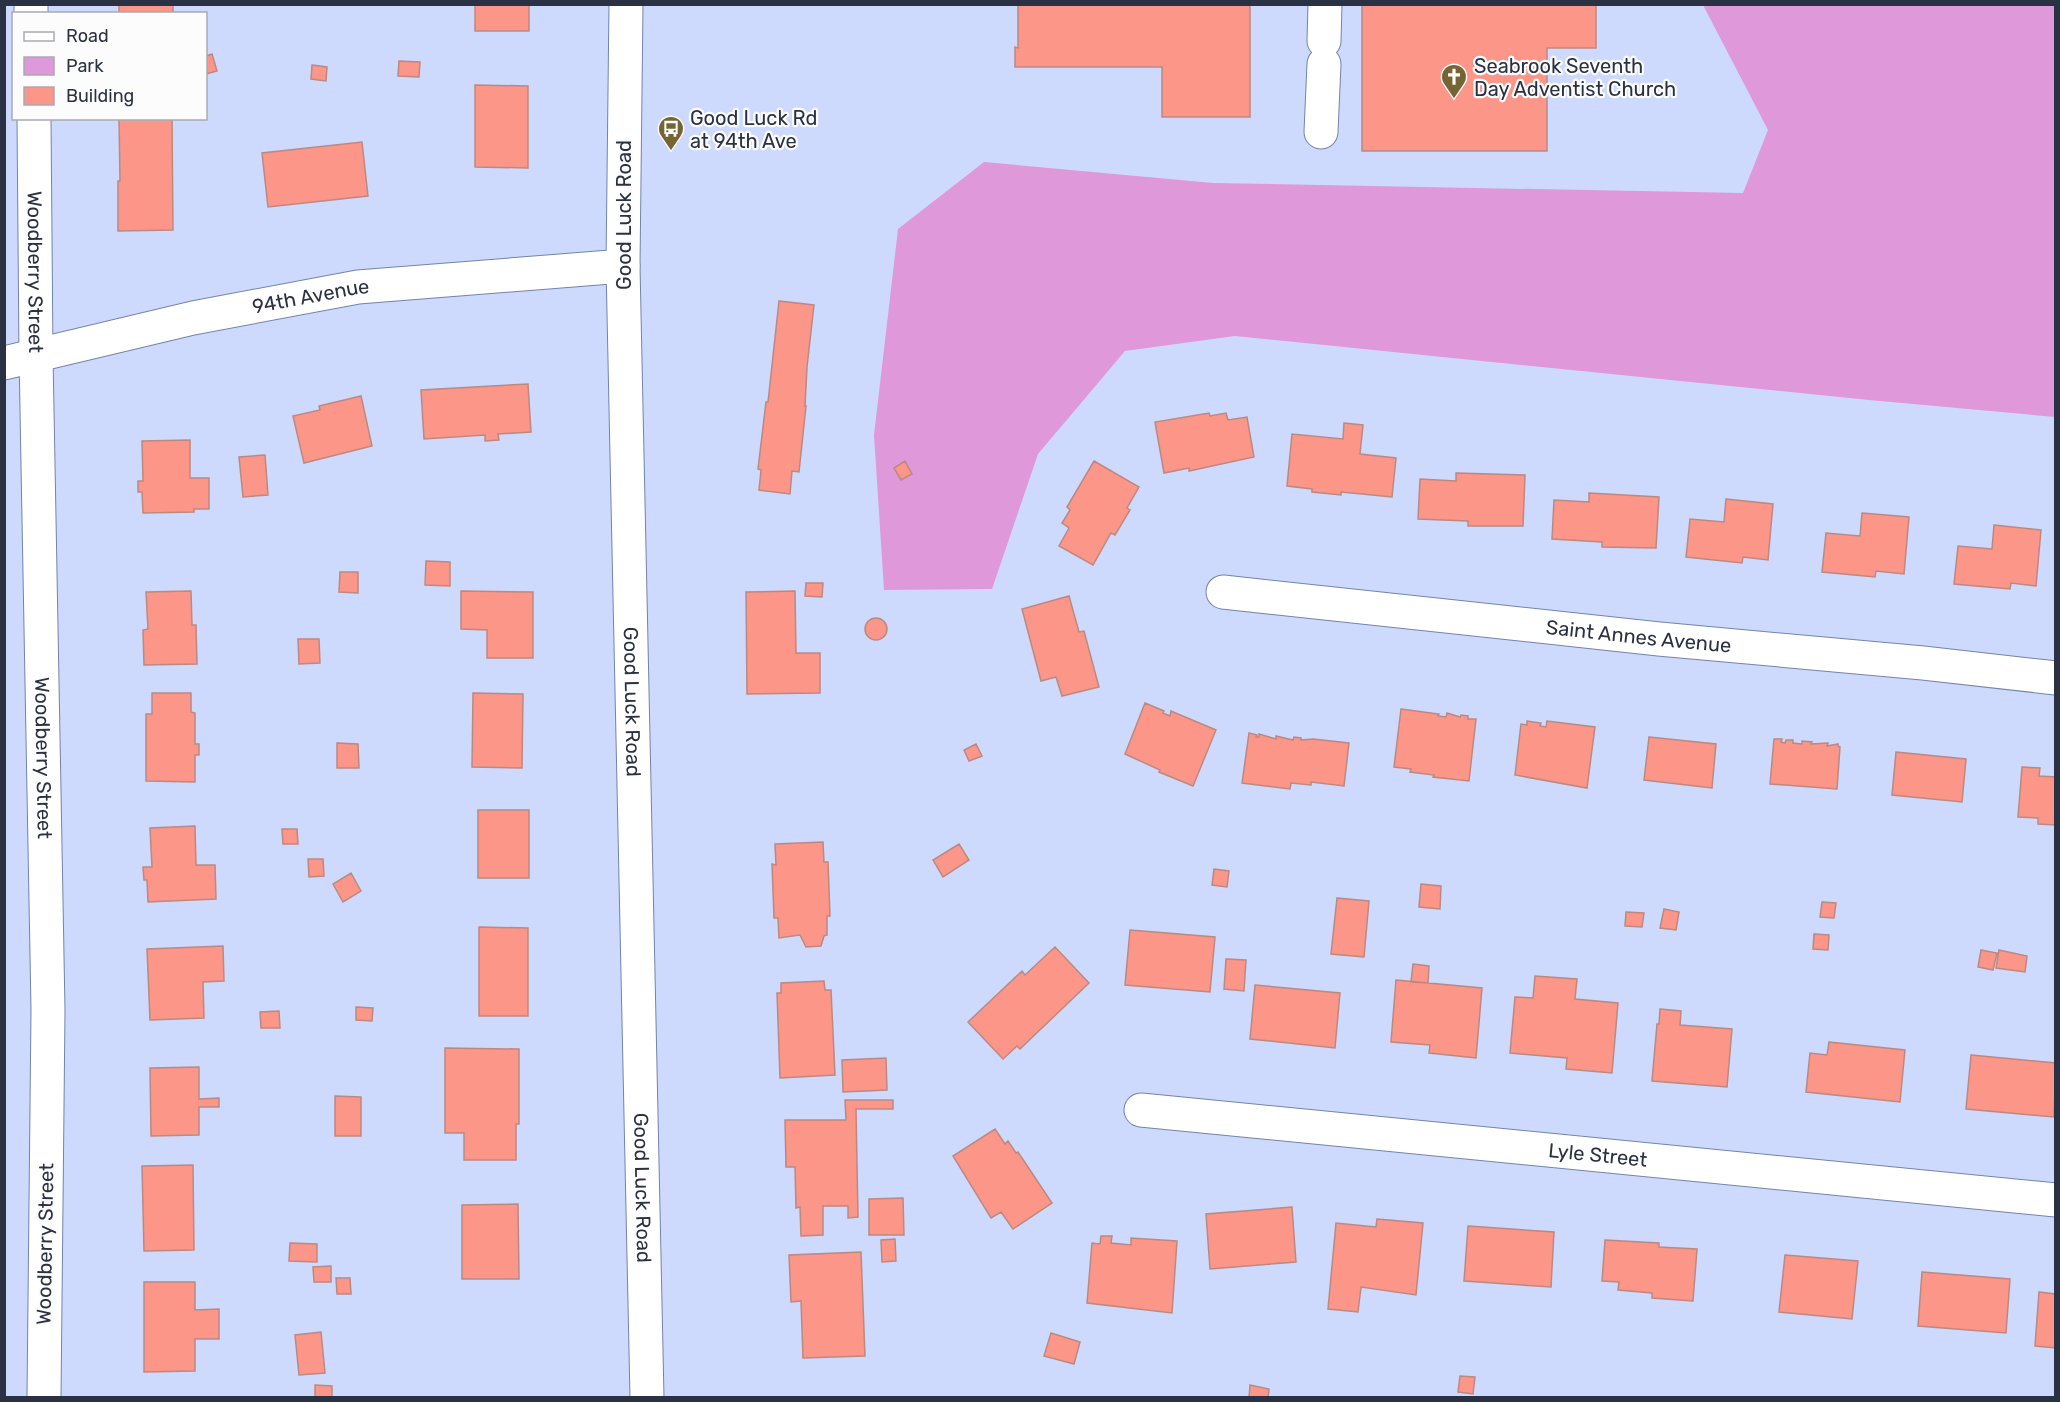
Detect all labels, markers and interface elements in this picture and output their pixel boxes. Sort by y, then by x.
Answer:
legend [12,12,207,120]
text: Road [66,25,109,47]
place label: Seabrook Seventh Day Adventist Church [1474,54,1676,101]
text: Park [66,55,104,77]
church icon: Seabrook Seventh Day Adventist Church [1439,62,1469,100]
text: Building [66,85,134,107]
place label: Good Luck Rd at 94th Ave [690,106,817,153]
bus stop icon: Good Luck Rd at 94th Ave [656,114,686,152]
street label: Good Luck Road [612,140,636,290]
street label: Woodberry Street [23,191,48,353]
street label: 94th Avenue [250,274,370,319]
street label: Saint Annes Avenue [1545,615,1732,658]
street label: Good Luck Road [619,627,646,777]
street label: Woodberry Street [30,677,57,839]
street label: Good Luck Road [629,1113,656,1263]
street label: Lyle Street [1547,1138,1649,1172]
street label: Woodberry Street [32,1163,58,1325]

